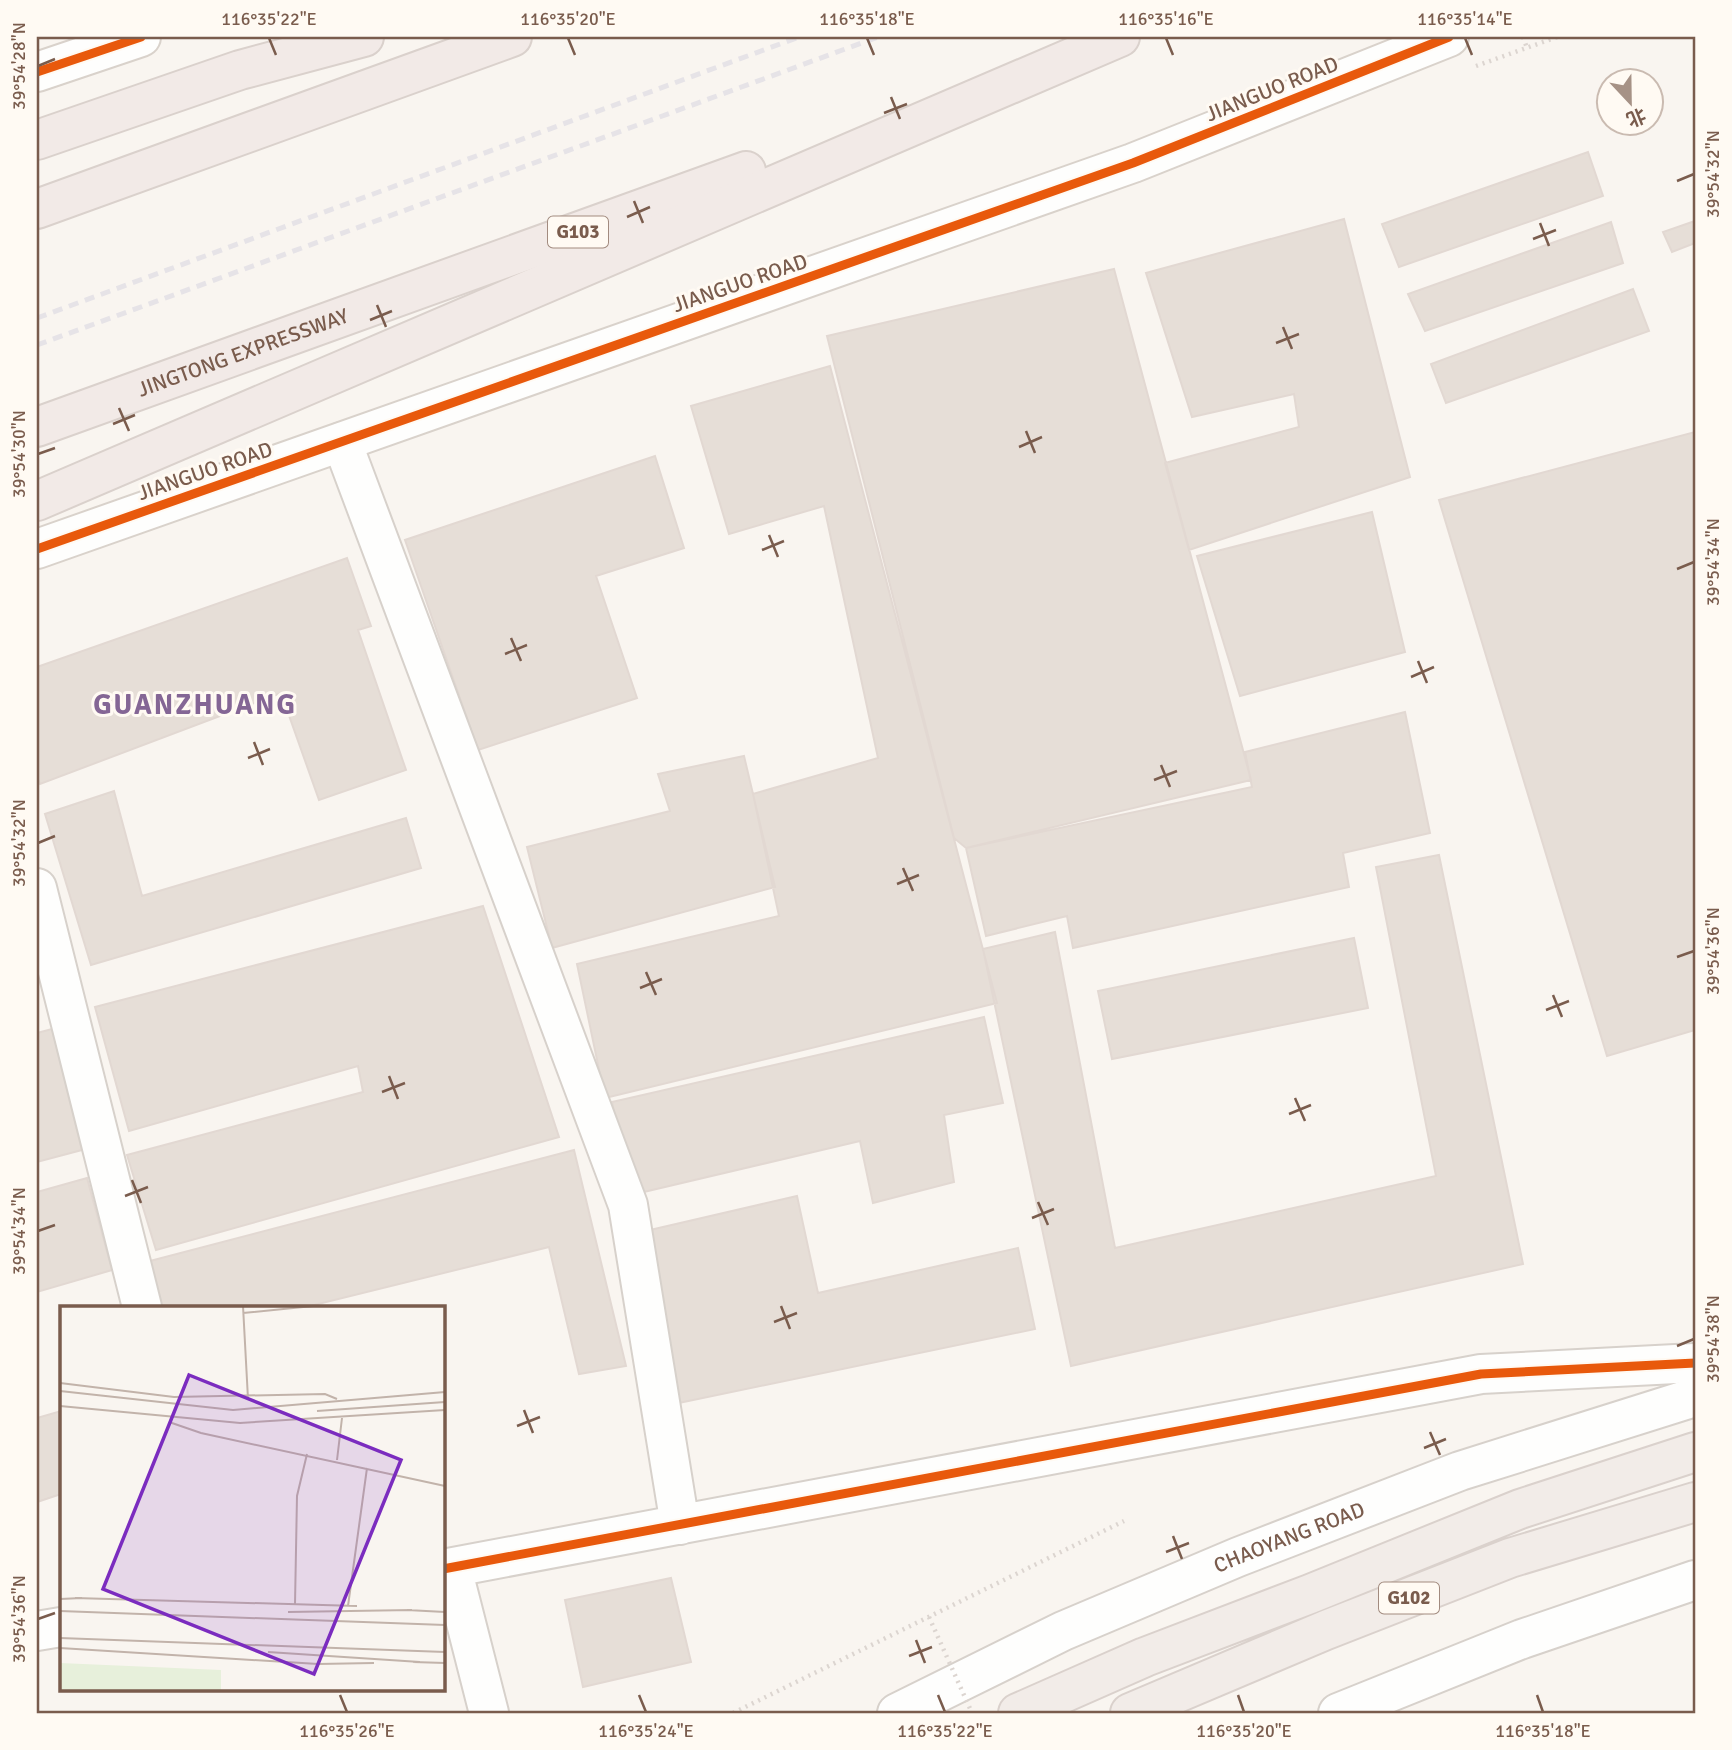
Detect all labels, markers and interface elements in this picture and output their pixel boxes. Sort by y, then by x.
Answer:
text: 116°35'22"E [221,8,317,30]
text: 116°35'20"E [520,8,616,30]
text: 116°35'18"E [819,8,915,30]
text: 116°35'16"E [1118,8,1214,30]
text: 116°35'14"E [1417,8,1513,30]
text: 39°54'28"N [8,22,30,110]
street label: JIANGUO ROAD [1202,51,1342,127]
north arrow [1596,66,1666,136]
text: 北 [1623,102,1649,132]
text: 39°54'32"N [1702,130,1724,218]
road number: G103 [548,216,608,248]
street label: JIANGUO ROAD [669,248,811,318]
street label: JINGTONG EXPRESSWAY [134,302,352,403]
text: 39°54'30"N [8,410,30,498]
street label: JIANGUO ROAD [134,436,276,506]
text: 39°54'34"N [1702,518,1724,606]
district label: GUANZHUANG [93,688,297,722]
text: 39°54'32"N [8,799,30,887]
text: 39°54'36"N [1702,907,1724,995]
text: 39°54'34"N [8,1187,30,1275]
text: 39°54'38"N [1702,1295,1724,1383]
inset map [60,1306,444,1690]
street label: CHAOYANG ROAD [1210,1496,1368,1579]
text: 39°54'36"N [8,1575,30,1663]
road number: G102 [1379,1582,1439,1614]
text: 116°35'26"E [299,1720,395,1742]
text: 116°35'24"E [598,1720,694,1742]
text: 116°35'22"E [897,1720,993,1742]
text: 116°35'20"E [1196,1720,1292,1742]
text: 116°35'18"E [1495,1720,1591,1742]

